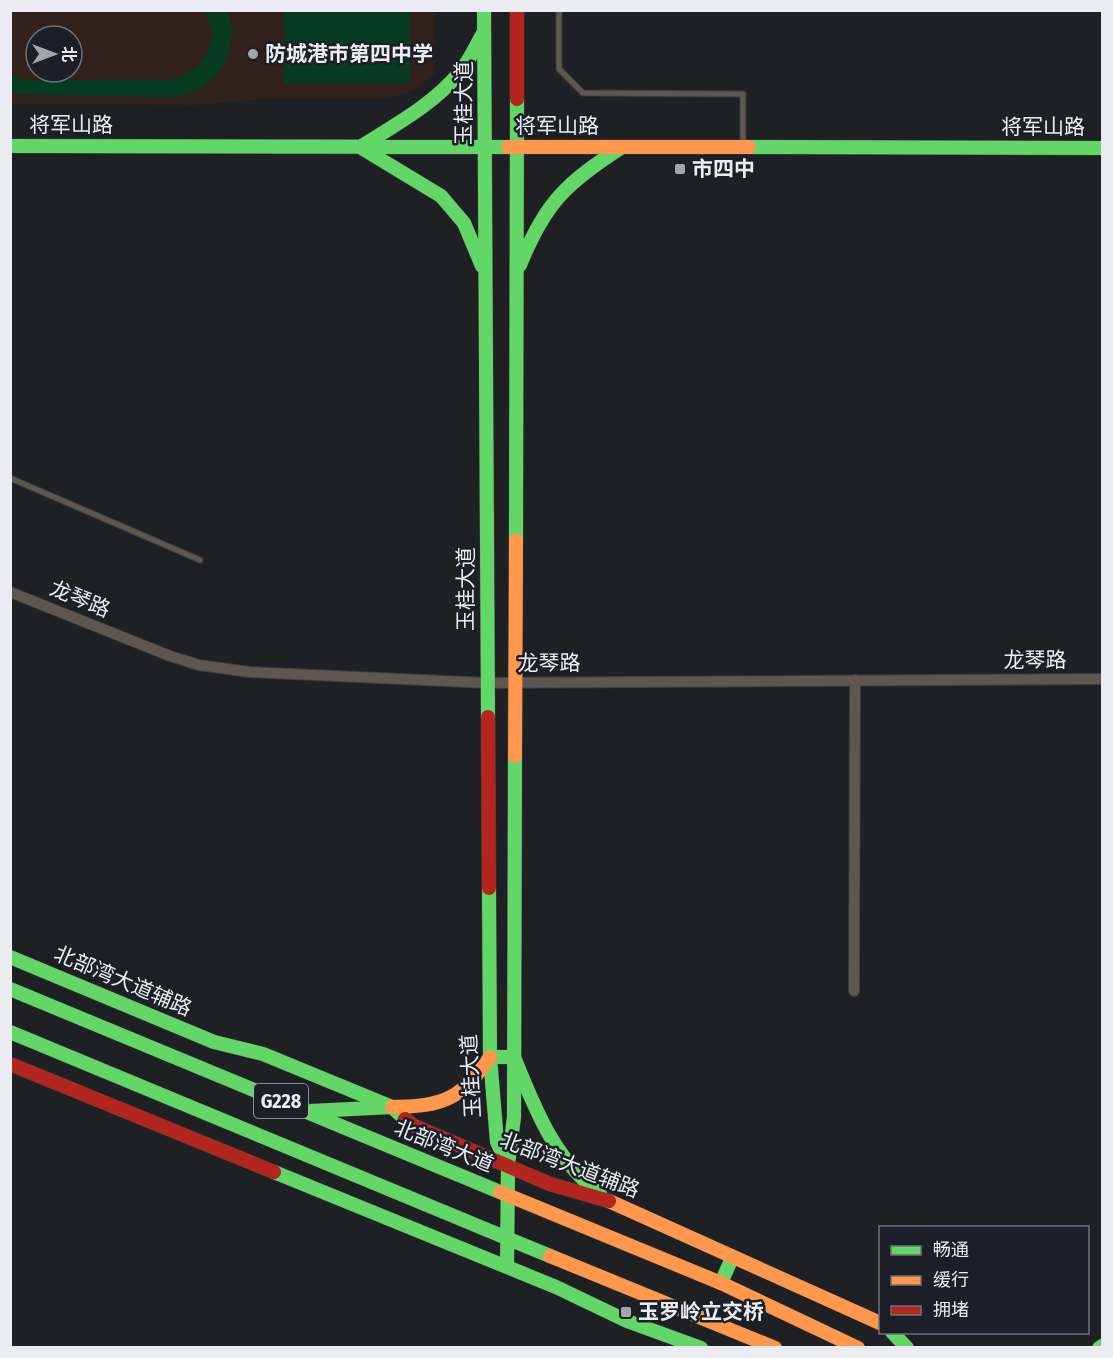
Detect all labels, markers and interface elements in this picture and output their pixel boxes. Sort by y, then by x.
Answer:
north arrow [24,24,84,84]
place label: 防城港市第四中学 [265,41,433,67]
text: 北 [59,46,78,62]
marker: 防城港市第四中学 [246,47,260,61]
street label: 玉桂大道 [451,61,477,145]
street label: 将军山路 [29,112,113,138]
street label: 将军山路 [515,113,599,139]
street label: 将军山路 [1001,114,1085,140]
place label: 市四中 [692,156,755,182]
marker: 市四中 [673,162,687,176]
street label: 玉桂大道 [453,547,479,631]
street label: 龙琴路 [46,575,114,623]
street label: 龙琴路 [1004,647,1067,673]
street label: 龙琴路 [518,650,581,676]
street label: 北部湾大道辅路 [50,940,196,1022]
street label: 玉桂大道 [456,1033,486,1119]
road number: G228 [254,1084,308,1118]
street label: 北部湾大道 [390,1114,498,1178]
street label: 北部湾大道辅路 [497,1127,643,1203]
legend [879,1226,1089,1334]
text: 畅通 [933,1239,969,1261]
text: 缓行 [933,1269,969,1291]
place label: 玉罗岭立交桥 [638,1299,764,1325]
text: 拥堵 [933,1299,969,1321]
marker: 玉罗岭立交桥 [619,1305,633,1319]

